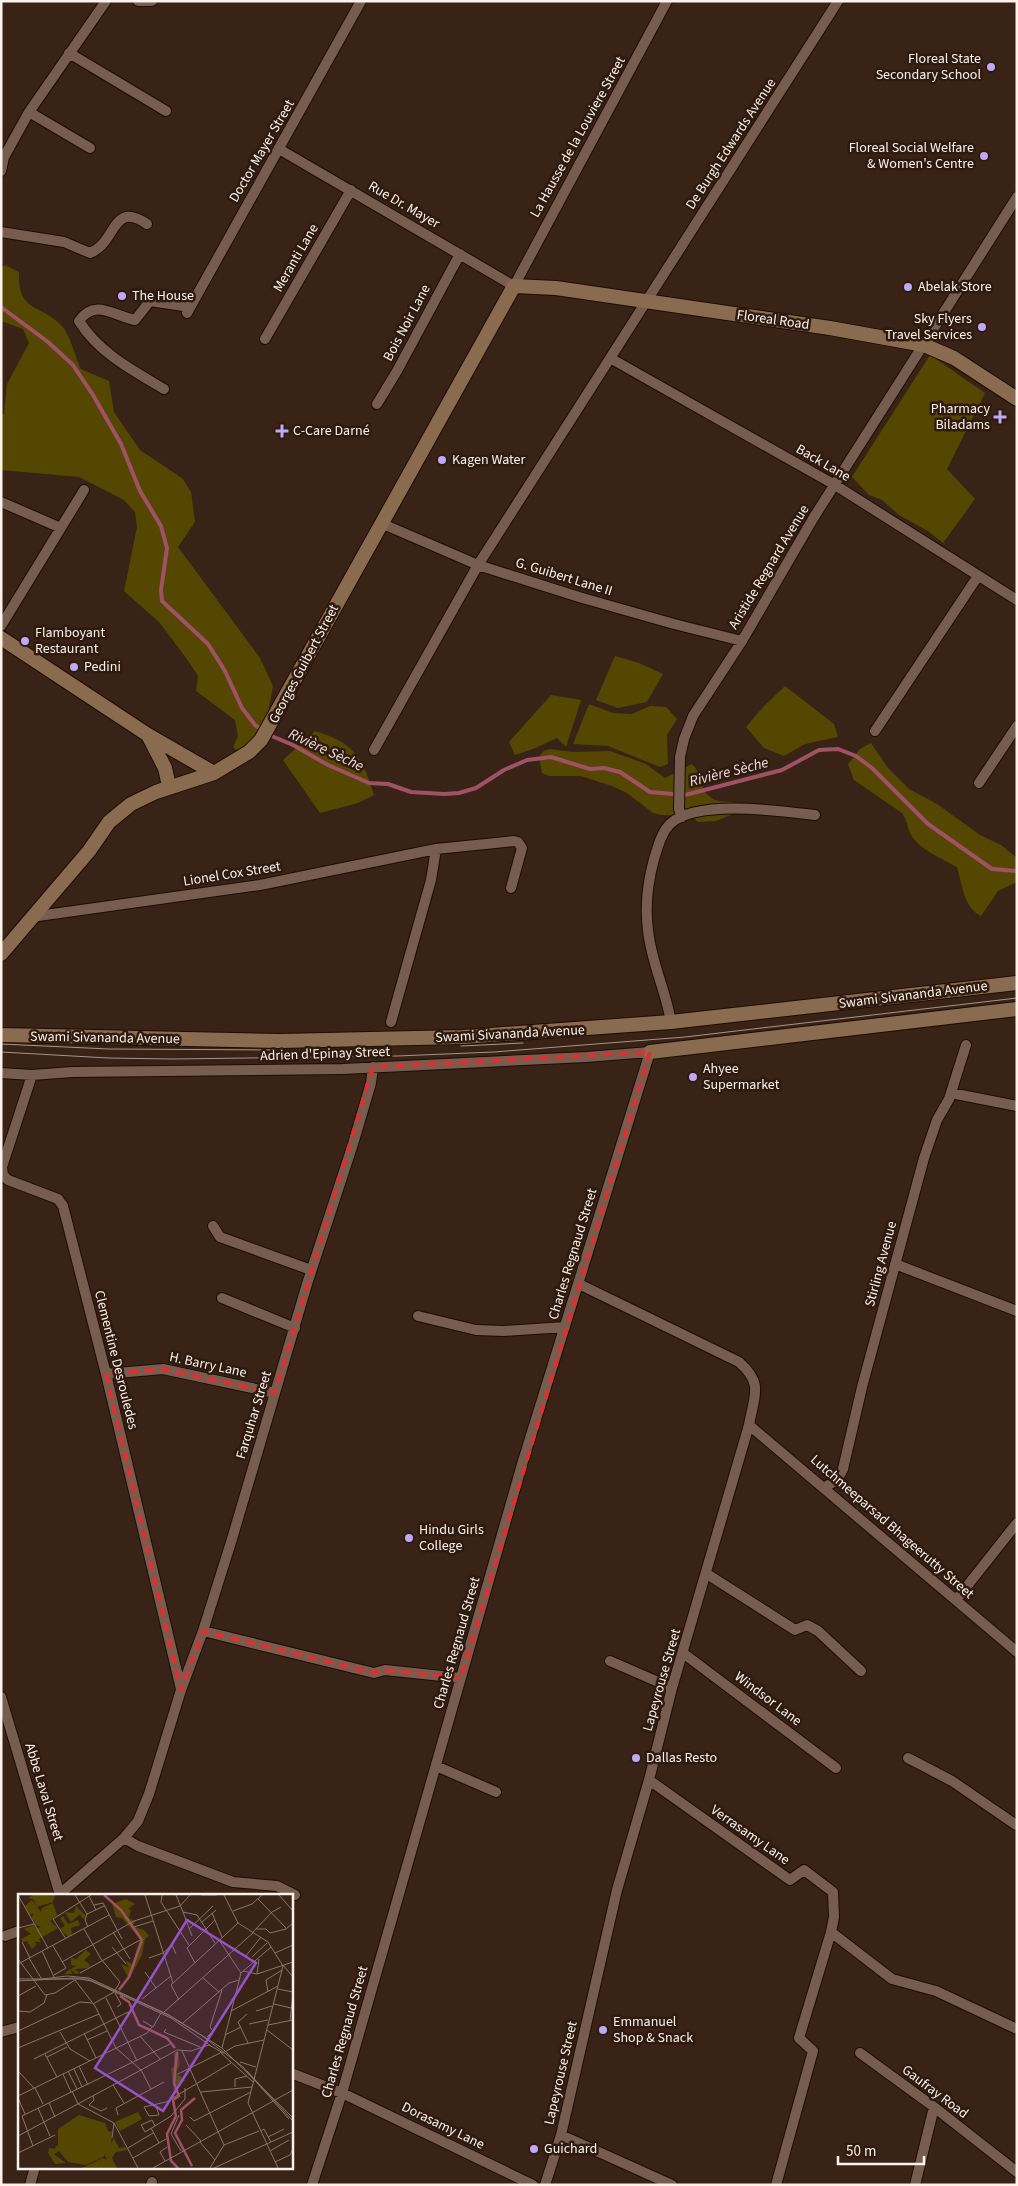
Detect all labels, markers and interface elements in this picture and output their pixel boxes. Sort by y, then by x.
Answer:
place label: Floreal State Secondary School [876,49,981,85]
street label: La Hausse de la Louviere Street [525,53,631,221]
marker: Floreal State Secondary School [985,61,997,73]
street label: De Burgh Edwards Avenue [681,74,781,213]
street label: Doctor Mayer Street [224,96,300,206]
place label: Floreal Social Welfare & Women's Centre [849,138,974,174]
marker: Floreal Social Welfare & Women's Centre [978,150,990,162]
street label: Rue Dr. Mayer [364,176,444,234]
street label: Meranti Lane [268,220,324,296]
place label: Abelak Store [918,277,992,297]
street label: Bois Noir Lane [378,281,436,365]
marker: Abelak Store [902,281,914,293]
place label: The House [132,286,194,306]
marker: The House [116,290,128,302]
street label: Floreal Road [735,305,811,335]
place label: Sky Flyers Travel Services [885,309,972,345]
marker: Sky Flyers Travel Services [976,321,988,333]
place label: Pharmacy Biladams [931,399,990,435]
marker: Pharmacy Biladams [994,411,1006,423]
place label: C-Care Darné [293,421,370,441]
marker: C-Care Darné [275,424,289,438]
street label: Back Lane [792,439,854,487]
place label: Kagen Water [452,450,526,470]
marker: Kagen Water [436,454,448,466]
street label: Aristide Regnard Avenue [724,501,814,633]
street label: G. Guibert Lane II [513,553,615,601]
street label: Georges Guibert Street [264,601,344,727]
place label: Flamboyant Restaurant [35,623,105,659]
marker: Flamboyant Restaurant [19,635,31,647]
place label: Pedini [84,657,121,677]
marker: Pedini [68,661,80,673]
water label: Rivière Sèche [285,723,367,777]
water label: Rivière Sèche [687,752,771,792]
street label: Lionel Cox Street [182,856,282,892]
street label: Swami Sivananda Avenue [837,976,989,1014]
street label: Swami Sivananda Avenue [435,1020,585,1048]
street label: Swami Sivananda Avenue [30,1027,180,1049]
street label: Adrien d'Epinay Street [260,1042,391,1066]
place label: Ahyee Supermarket [703,1059,780,1095]
marker: Ahyee Supermarket [687,1071,699,1083]
street label: Charles Regnaud Street [544,1186,603,1322]
street label: Stirling Avenue [860,1219,902,1309]
street label: Clementine Desrouledes [89,1288,143,1432]
street label: H. Barry Lane [167,1347,249,1383]
street label: Farquhar Street [231,1368,277,1461]
street label: Lutchmeeparsad Bhageerutty Street [806,1450,978,1604]
place label: Hindu Girls College [419,1520,484,1556]
marker: Hindu Girls College [403,1532,415,1544]
street label: Charles Regnaud Street [429,1574,485,1711]
street label: Lapeyrouse Street [638,1626,686,1734]
street label: Windsor Lane [730,1667,806,1731]
street label: Abbe Laval Street [20,1741,68,1844]
place label: Dallas Resto [646,1748,717,1768]
marker: Dallas Resto [630,1752,642,1764]
street label: Verrasamy Lane [706,1800,794,1870]
inset map [18,1894,292,2168]
street label: Charles Regnaud Street [317,1963,373,2100]
place label: Emmanuel Shop & Snack [613,2012,693,2048]
street label: Lapeyrouse Street [539,2019,583,2127]
marker: Emmanuel Shop & Snack [597,2024,609,2036]
street label: Gaufray Road [898,2060,972,2124]
street label: Dorasamy Lane [398,2097,488,2155]
scale bar [838,2134,924,2166]
place label: Guichard [544,2139,597,2159]
text: 50 m [846,2141,876,2162]
marker: Guichard [528,2143,540,2155]

